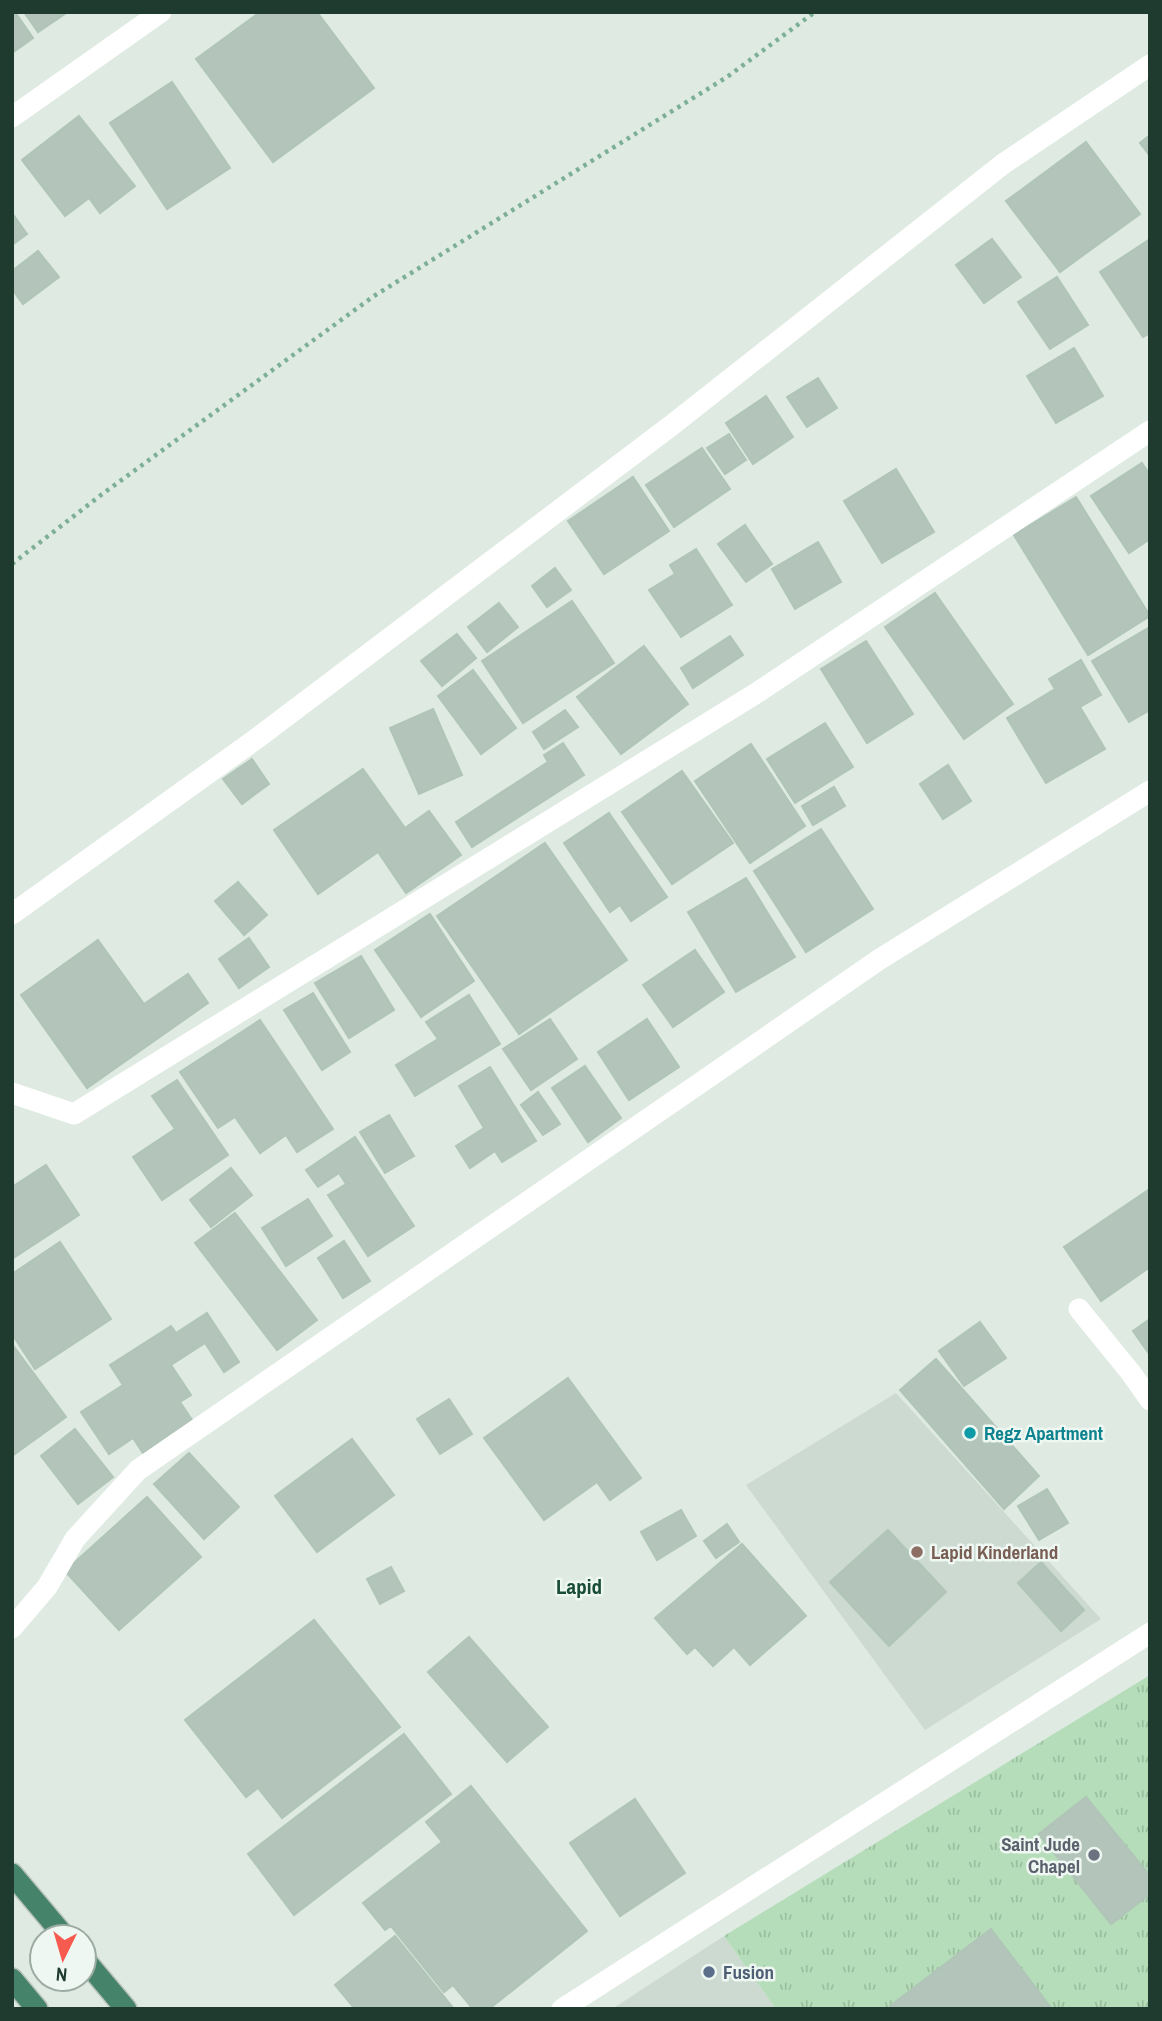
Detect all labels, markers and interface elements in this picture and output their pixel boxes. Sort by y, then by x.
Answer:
place label: Regz Apartment [984,1420,1103,1446]
marker: Regz Apartment [962,1425,978,1441]
place label: Lapid Kinderland [931,1539,1058,1565]
marker: Lapid Kinderland [909,1544,925,1560]
district label: Lapid [556,1572,602,1601]
place label: Saint Jude Chapel [1001,1831,1080,1879]
marker: Saint Jude Chapel [1086,1847,1102,1863]
north arrow [28,1923,98,1993]
place label: Fusion [723,1959,774,1985]
text: N [55,1961,68,1988]
marker: Fusion [701,1964,717,1980]

